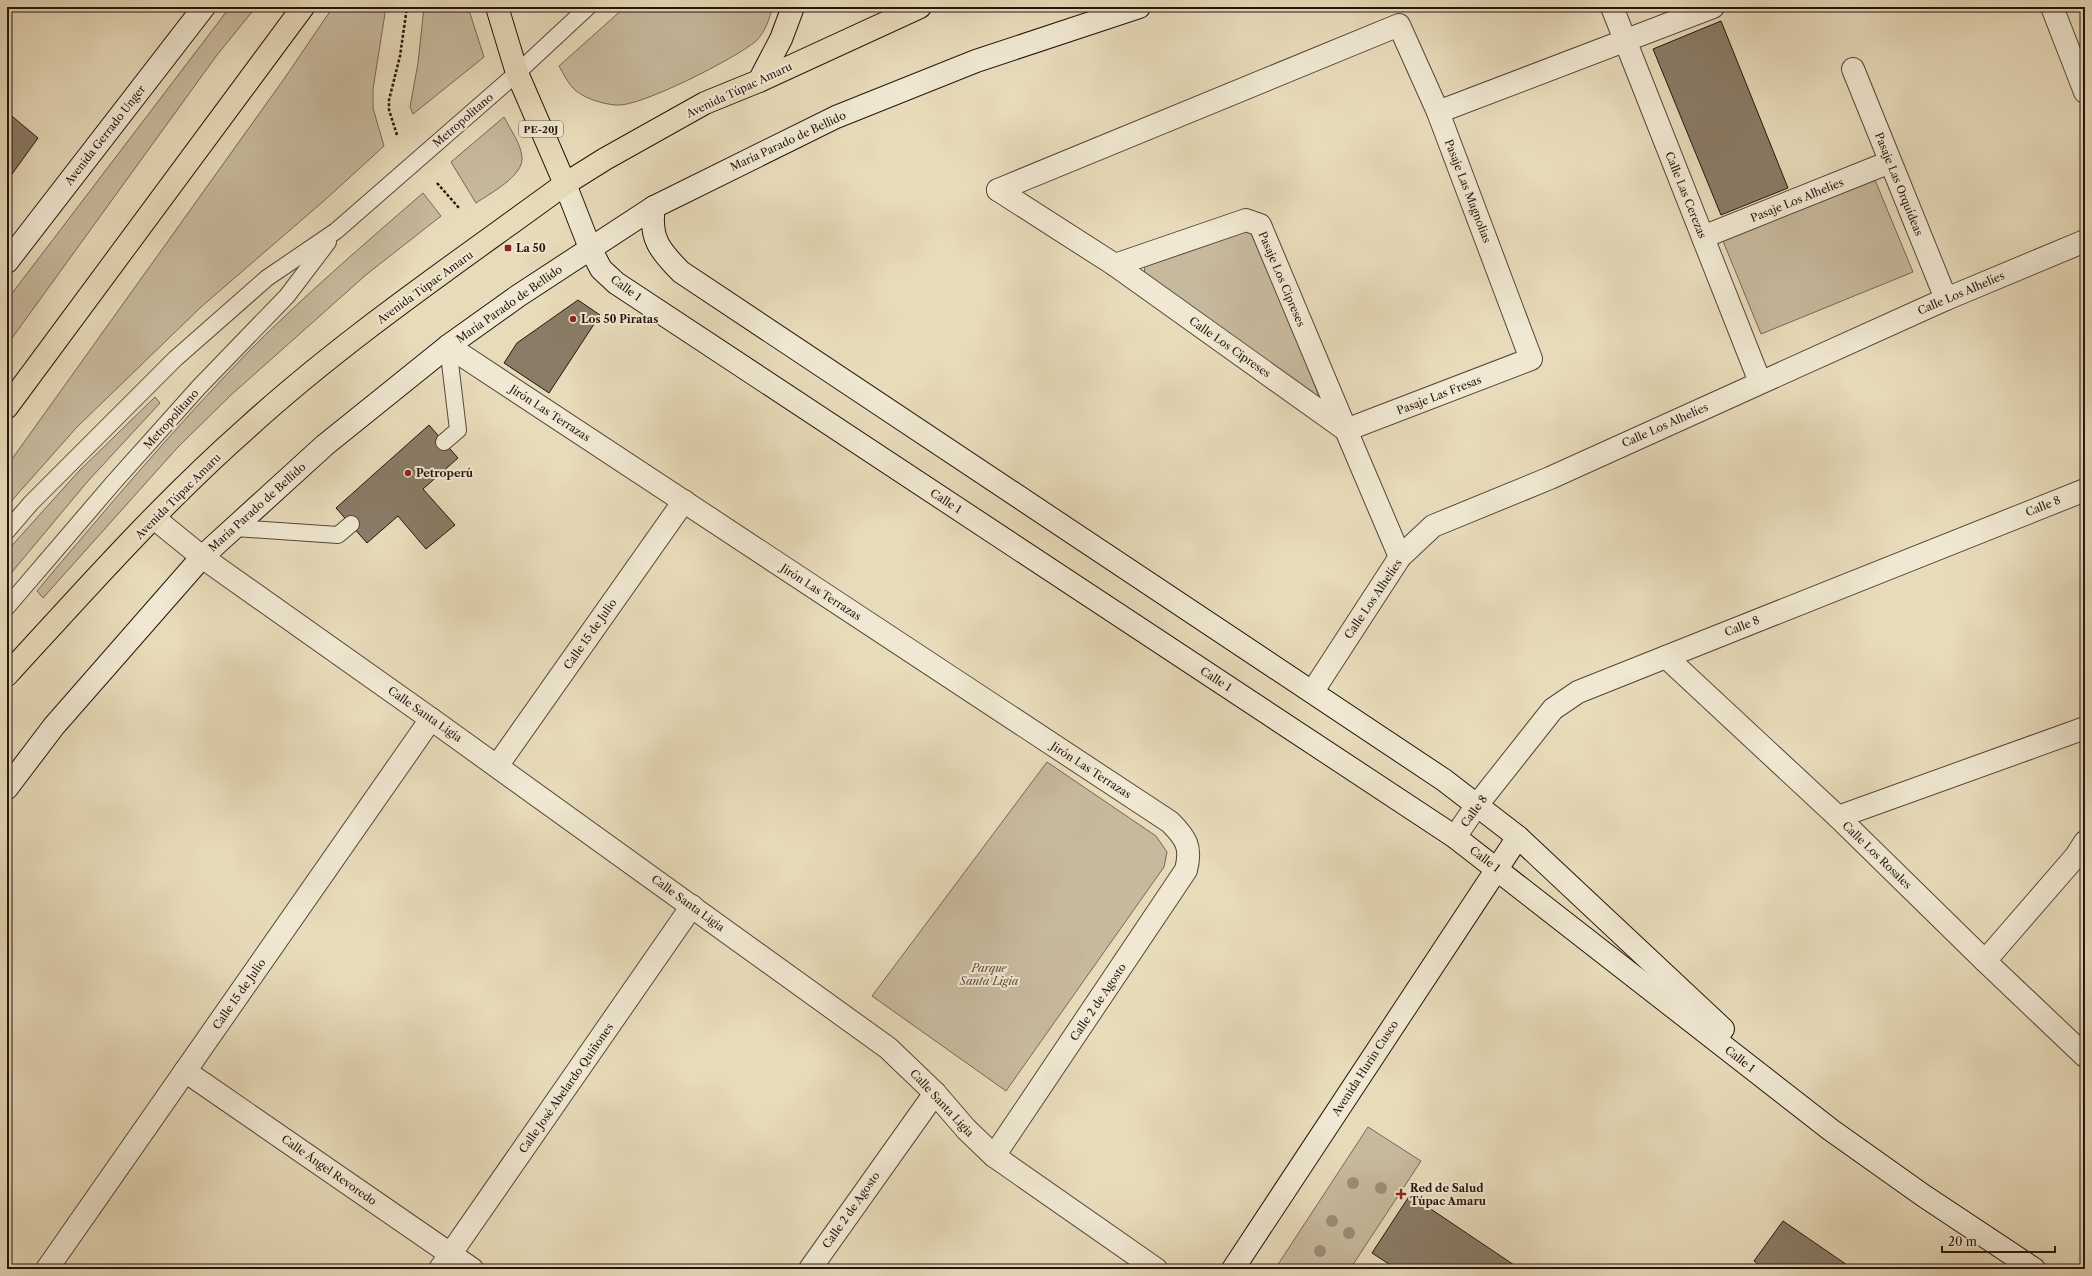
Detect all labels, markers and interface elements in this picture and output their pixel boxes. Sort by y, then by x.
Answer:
street label: Avenida Túpac Amaru [683,59,794,121]
street label: Avenida Gerrado Unger [61,82,149,189]
street label: Metropolitano [430,90,496,150]
street label: María Parado de Bellido [728,108,848,174]
road number: PE-20J [519,121,563,137]
street label: Pasaje Las Orquídeas [1872,130,1926,238]
street label: Pasaje Las Magnolias [1442,137,1494,245]
street label: Calle Las Cerezas [1662,150,1710,241]
street label: Pasaje Los Alhelíes [1748,175,1846,225]
street label: Pasaje Los Cipreses [1256,229,1309,329]
place label: La 50 [516,241,546,255]
marker: La 50 [503,243,513,253]
street label: Avenida Túpac Amaru [373,247,476,327]
street label: María Parado de Bellido [453,262,565,346]
street label: Calle Los Alhelíes [1915,268,2007,318]
street label: Calle 1 [608,272,644,304]
place label: Los 50 Piratas [581,312,658,326]
marker: Los 50 Piratas [568,314,578,324]
street label: Calle Los Cipreses [1186,314,1274,381]
street label: Pasaje Las Fresas [1395,372,1484,418]
street label: Jirón Las Terrazas [505,381,593,444]
street label: Metropolitano [141,386,202,452]
street label: Calle Los Alhelíes [1620,400,1711,450]
street label: Avenida Túpac Amaru [132,450,224,542]
street label: María Parado de Bellido [205,459,309,554]
place label: Petroperú [416,466,474,480]
marker: Petroperú [403,468,413,478]
street label: Calle 1 [928,486,965,516]
street label: Calle 8 [2023,493,2063,519]
street label: Calle Los Alhelíes [1341,556,1405,642]
street label: Jirón Las Terrazas [776,560,864,623]
street label: Calle 15 de Julio [560,596,620,672]
street label: Calle 8 [1722,613,1762,639]
street label: Calle 1 [1198,664,1235,694]
street label: Calle Santa Ligia [385,683,465,745]
street label: Jirón Las Terrazas [1046,738,1134,801]
street label: Calle 8 [1458,792,1490,830]
street label: Calle Los Rosales [1839,818,1915,892]
street label: Calle 1 [1467,843,1503,875]
street label: Calle Santa Ligia [649,872,728,934]
street label: Calle 15 de Julio [209,956,269,1032]
street label: Calle 2 de Agosto [1067,960,1129,1043]
park label: Parque Santa Ligia [959,961,1019,988]
street label: Avenida Hurin Cusco [1328,1017,1401,1119]
street label: Calle José Abelardo Quiñones [516,1020,616,1156]
street label: Calle 1 [1722,1043,1758,1075]
street label: Calle Santa Ligia [907,1066,977,1140]
street label: Calle Ángel Revoredo [279,1132,380,1208]
street label: Calle 2 de Agosto [819,1169,883,1251]
place label: Red de Salud Túpac Amaru [1410,1181,1487,1208]
marker: Red de Salud Túpac Amaru [1395,1188,1407,1200]
scale bar [1942,1228,2055,1254]
text: 20 m [1948,1234,1977,1249]

